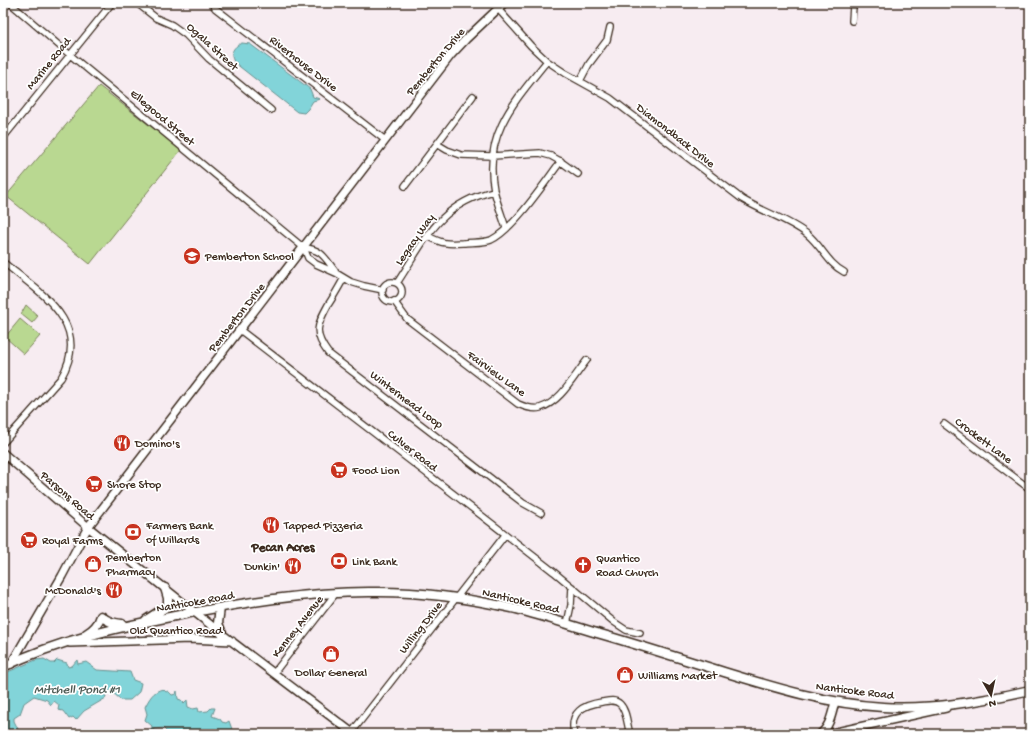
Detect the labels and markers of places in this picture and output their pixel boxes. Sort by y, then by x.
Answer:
school or university icon: Pemberton School [182,246,202,266]
place label: Pemberton School [204,251,294,265]
restaurant icon: Domino's [112,433,132,453]
place label: Domino's [134,438,180,452]
supermarket icon: Food Lion [329,460,349,480]
place label: Food Lion [351,465,400,479]
supermarket icon: Shore Stop [84,474,104,494]
place label: Shore Stop [107,479,161,493]
restaurant icon: Tapped Pizzeria [261,515,281,535]
place label: Farmers Bank of Willards [145,520,215,548]
place label: Tapped Pizzeria [283,520,363,534]
bank icon: Farmers Bank of Willards [123,522,143,542]
supermarket icon: Royal Farms [19,530,39,550]
place label: Royal Farms [42,535,103,549]
bank icon: Link Bank [329,551,349,571]
place label: Pemberton Pharmacy [105,552,161,580]
place label: Quantico Road Church [596,553,659,581]
shop icon: Pemberton Pharmacy [83,554,103,574]
church icon: Quantico Road Church [573,555,593,575]
restaurant icon: Dunkin' [283,556,303,576]
place label: Link Bank [352,556,398,570]
place label: Dunkin' [243,561,280,575]
restaurant icon: McDonald's [104,580,124,600]
place label: McDonald's [45,585,102,599]
shop icon: Dollar General [321,644,341,664]
shop icon: Williams Market [615,665,635,685]
place label: Dollar General [294,667,368,681]
place label: Williams Market [638,670,718,684]

